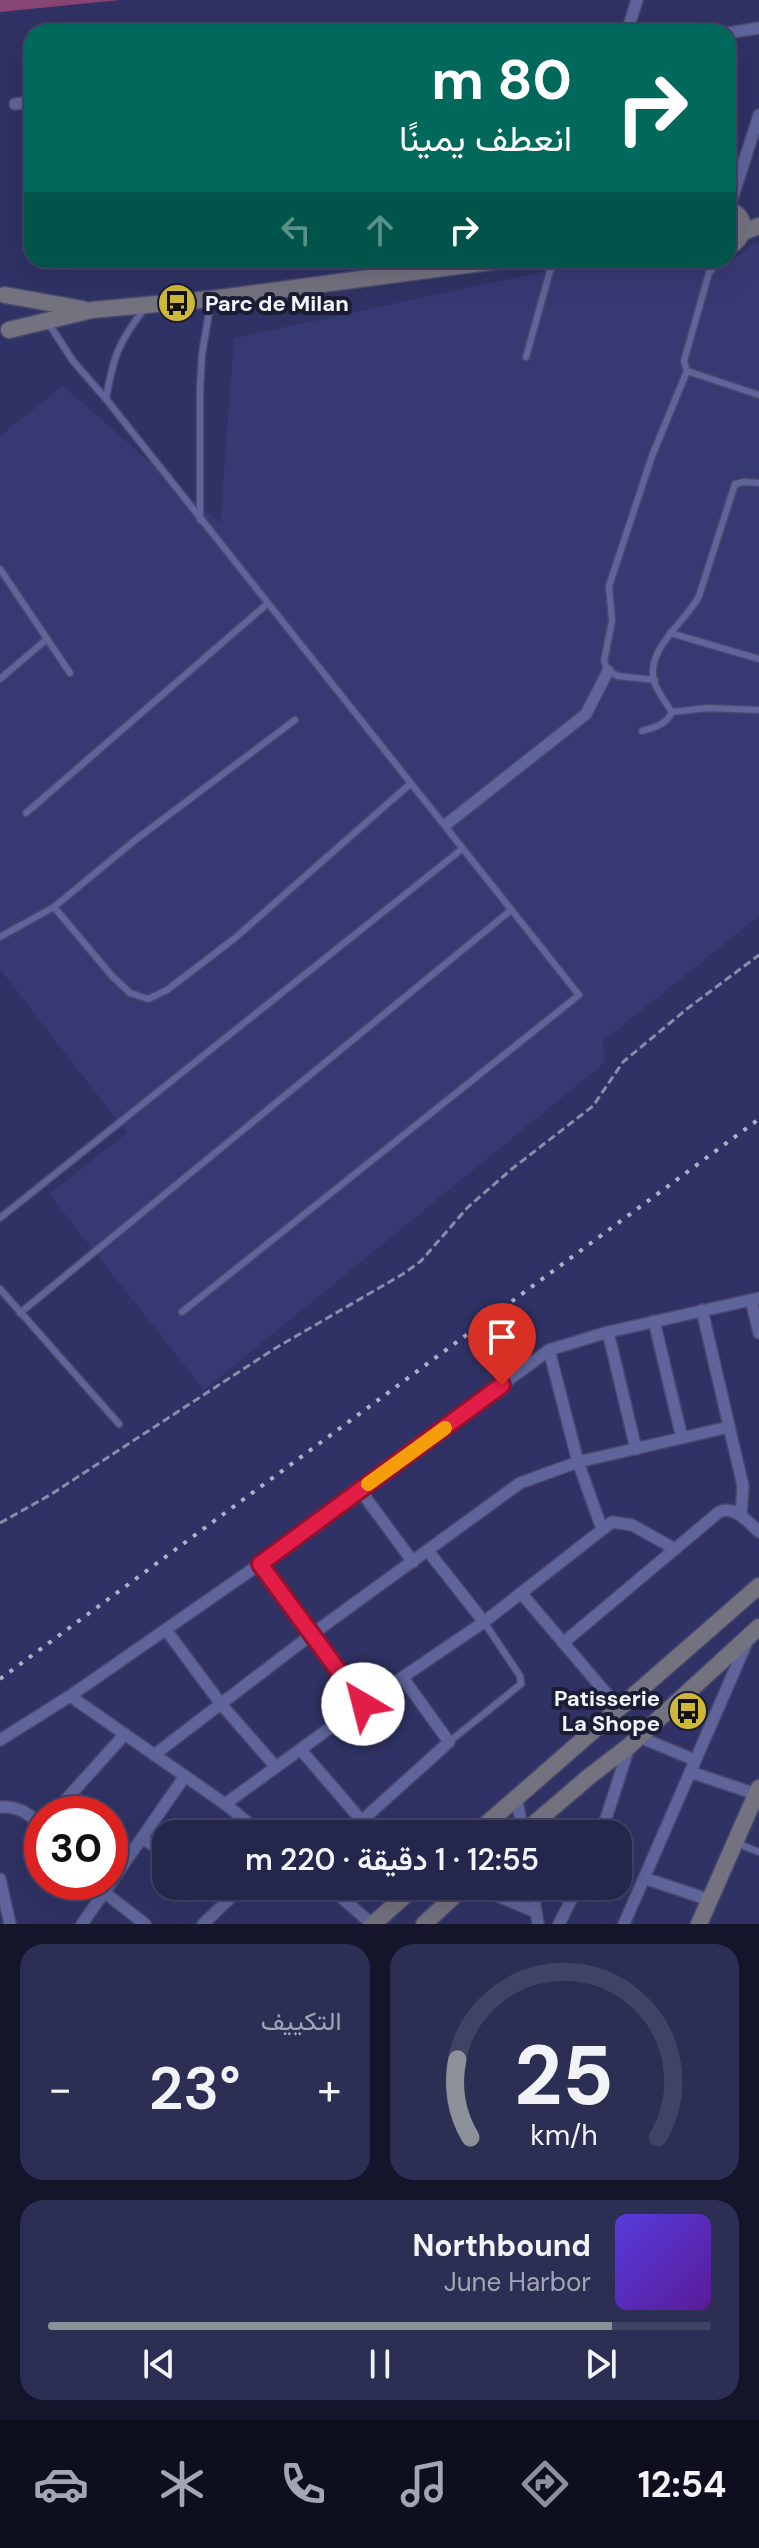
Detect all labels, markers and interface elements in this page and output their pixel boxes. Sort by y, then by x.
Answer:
text: 80 m [431,43,572,116]
icon: right [600,56,704,160]
text: انعطف يمينًا [399,115,572,162]
icon: left [274,208,318,252]
icon: ahead [358,208,402,252]
icon: right [442,208,486,252]
bus stop icon: Parc de Milan [156,282,198,324]
place label: Parc de Milan [205,289,349,318]
pin [468,1303,536,1385]
icon: arrive [480,1315,524,1359]
position arrow [321,1662,405,1746]
place label: Patisserie La Shope [554,1684,660,1738]
bus stop icon: Patisserie La Shope [667,1690,709,1732]
speed limit sign: 30 [24,1796,128,1900]
text: 12:55 · 1 دقيقة · 220 m [245,1840,539,1879]
text: التكييف [261,2004,342,2038]
text: 25 [514,2021,614,2130]
text: 23° [149,2049,241,2128]
text: − [48,2060,72,2118]
text: + [317,2060,341,2118]
text: km/h [530,2117,598,2154]
text: Northbound [412,2226,591,2265]
text: June Harbor [444,2265,591,2299]
icon: previous [137,2342,181,2386]
icon: pause [358,2342,402,2386]
icon: next [579,2342,623,2386]
icon: car [33,2456,89,2512]
icon: climate [154,2456,210,2512]
icon: phone [275,2456,331,2512]
icon: music [396,2456,452,2512]
icon: directions [517,2456,573,2512]
text: 12:54 [638,2461,726,2508]

